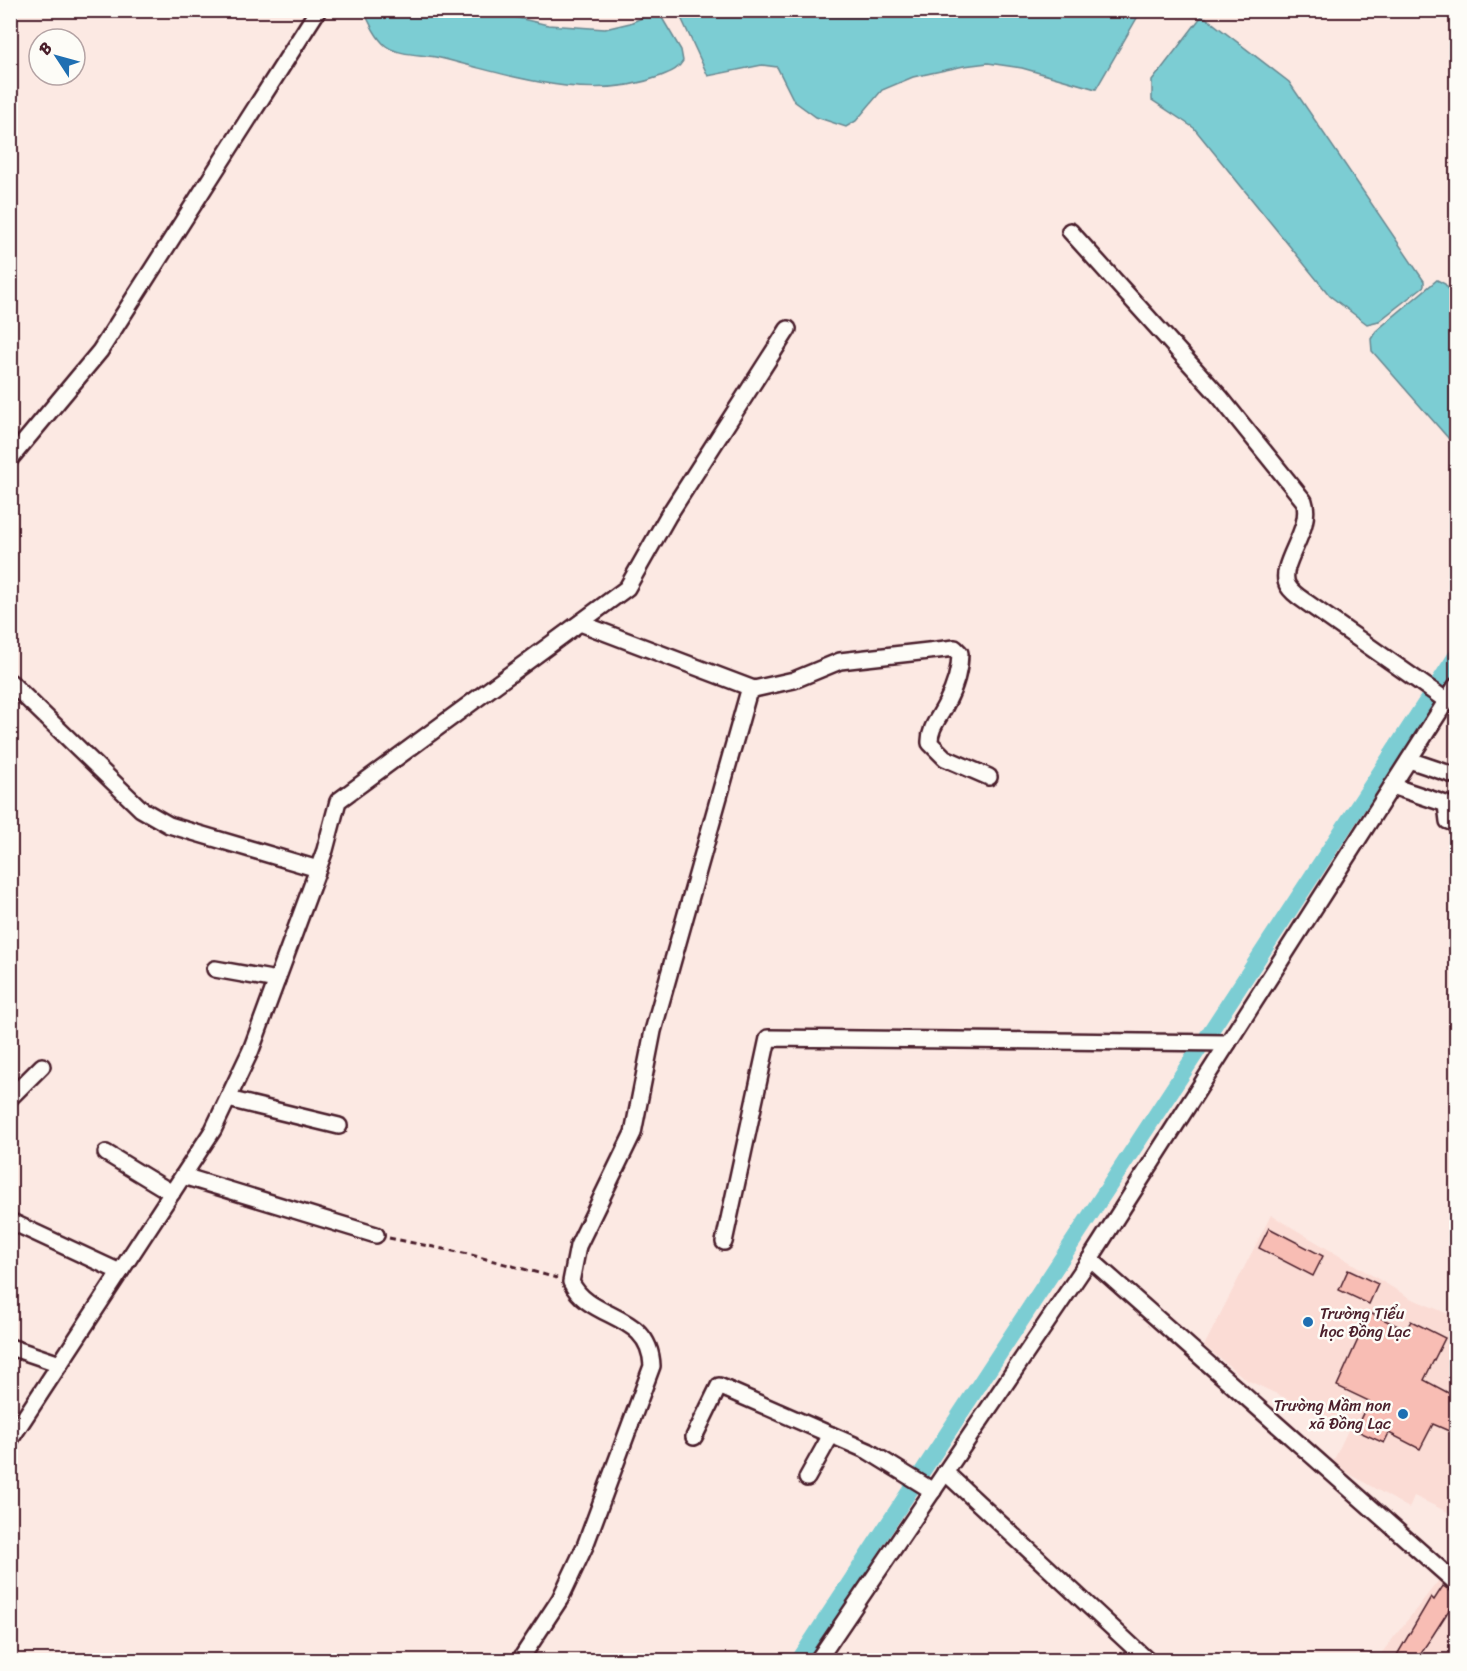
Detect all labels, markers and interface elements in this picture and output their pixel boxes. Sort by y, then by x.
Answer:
north arrow [27,27,87,87]
text: B [31,35,60,61]
place label: Trường Tiểu học Đồng Lạc [1319,1299,1411,1346]
marker: Trường Tiểu học Đồng Lạc [1301,1315,1315,1329]
place label: Trường Mầm non xã Đồng Lạc [1274,1391,1391,1438]
marker: Trường Mầm non xã Đồng Lạc [1396,1407,1410,1421]

